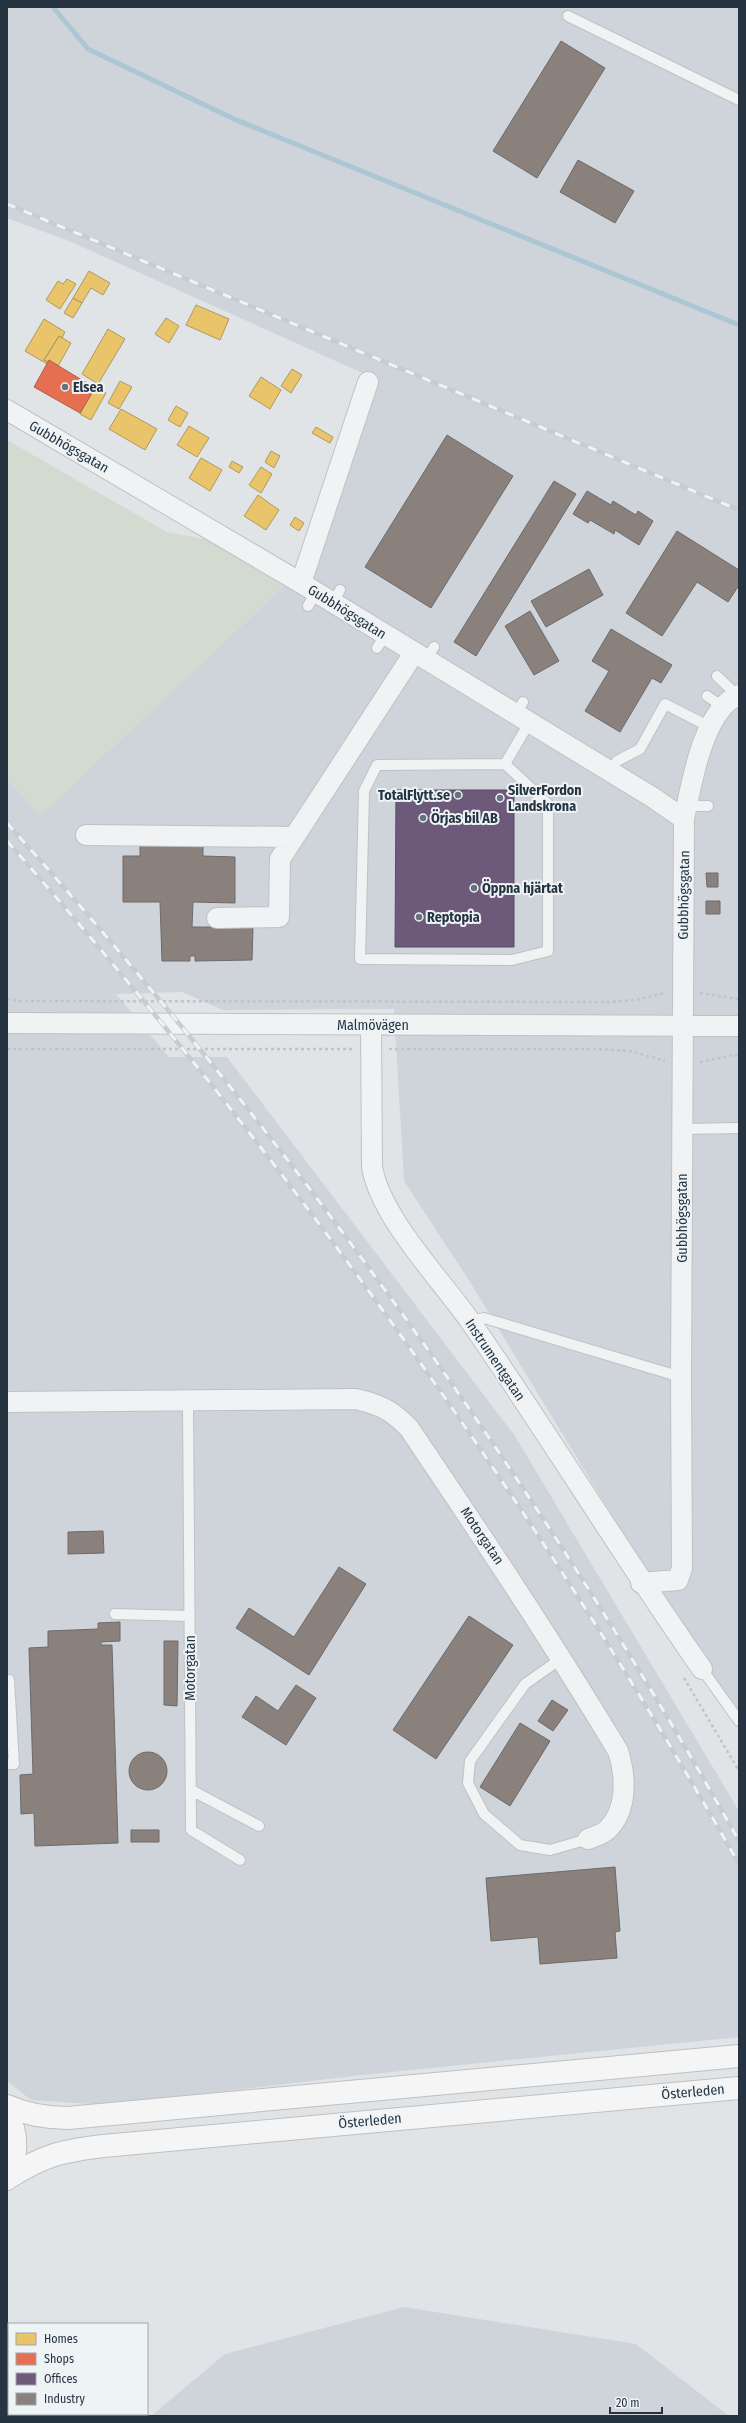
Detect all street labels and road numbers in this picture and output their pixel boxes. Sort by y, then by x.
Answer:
street label: Gubbhögsgatan [26,417,112,477]
street label: Gubbhögsgatan [305,581,389,643]
street label: Gubbhögsgatan [675,850,693,940]
street label: Malmövägen [337,1017,409,1034]
street label: Gubbhögsgatan [674,1173,691,1263]
street label: Instrumentgatan [461,1316,529,1404]
street label: Motorgatan [457,1504,507,1568]
street label: Motorgatan [182,1635,199,1701]
street label: Österleden [661,2080,725,2103]
street label: Österleden [338,2109,402,2132]

